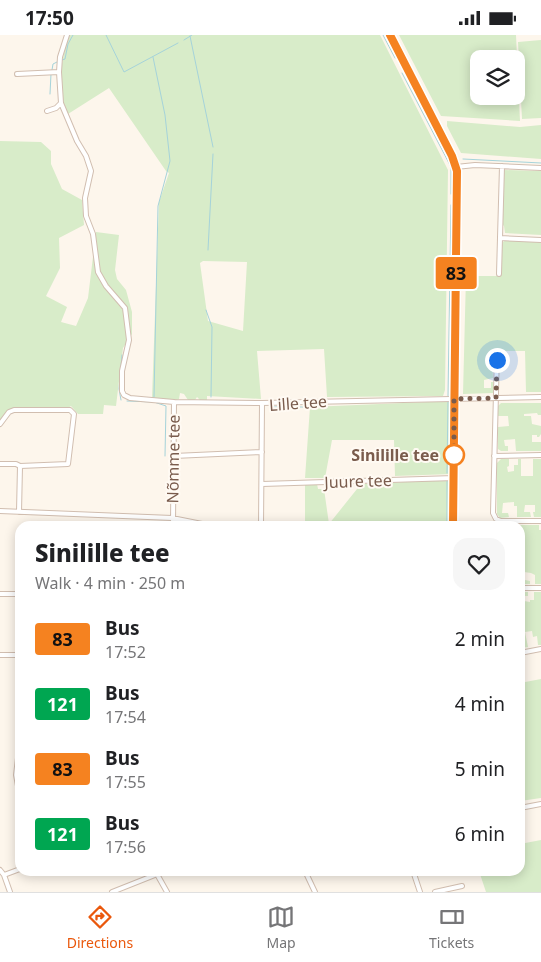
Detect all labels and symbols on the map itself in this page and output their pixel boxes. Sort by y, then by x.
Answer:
line badge: 83 [434,257,478,289]
your location [485,348,510,373]
street label: Lille tee [268,390,328,416]
street label: Nõmme tee [161,414,185,504]
place label: Sinilille tee [351,444,439,466]
marker: Sinilille tee [443,444,465,466]
street label: Juure tee [322,469,392,493]

